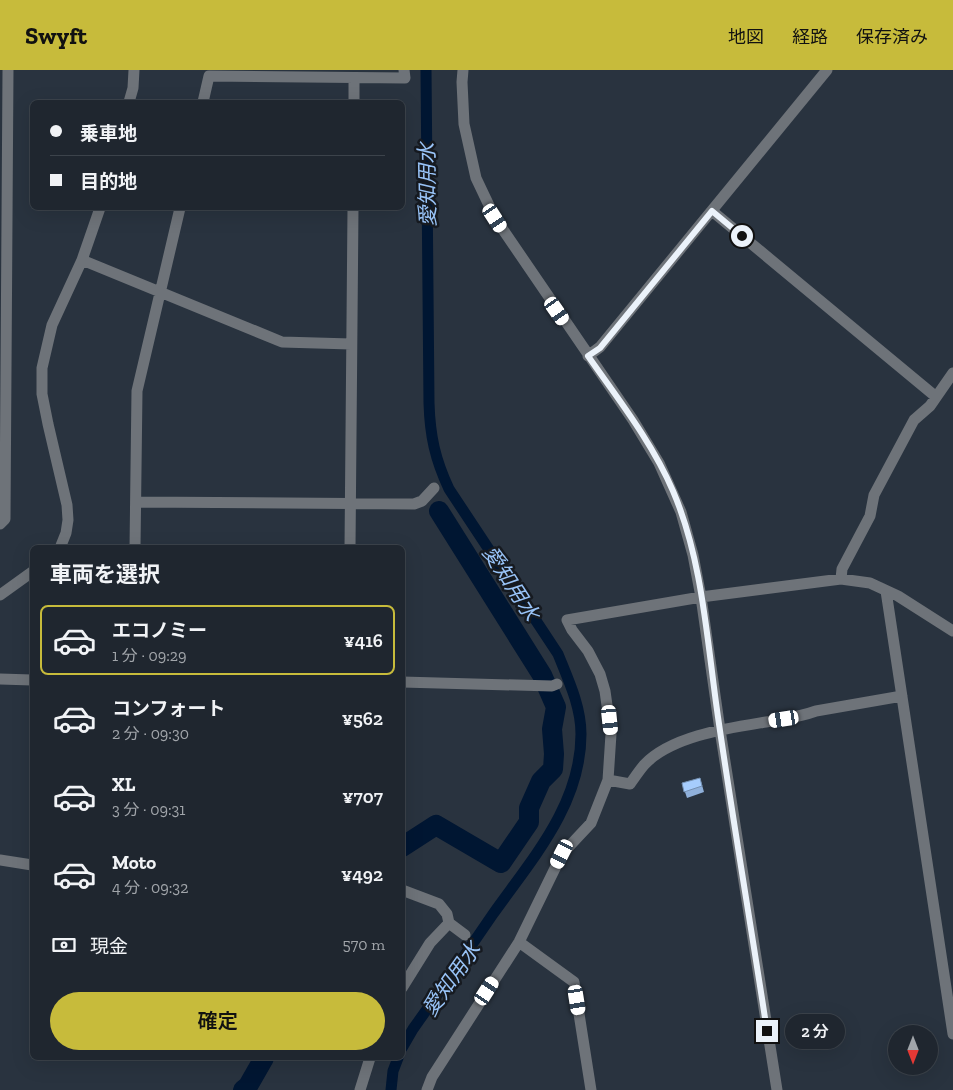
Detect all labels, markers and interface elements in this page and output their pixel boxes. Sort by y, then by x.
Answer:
text: Swyft [25,21,87,50]
text: 地図 [728,26,764,48]
text: 経路 [792,26,828,48]
text: 保存済み [856,26,928,48]
text: 乗車地 [80,122,137,145]
water label: 愛知用水 [414,141,440,227]
text: 目的地 [80,170,137,193]
car [480,201,509,235]
route start [731,225,753,247]
car [542,294,571,328]
water label: 愛知用水 [478,541,545,627]
text: 車両を選択 [50,561,160,588]
icon: car [52,618,97,663]
text: エコノミー [112,619,207,642]
text: ¥416 [343,629,383,652]
text: 1 分 · 09:29 [112,646,187,665]
icon: car [52,696,97,741]
text: コンフォート [112,697,225,720]
car [600,704,619,736]
text: ¥562 [342,707,383,730]
car [768,709,799,729]
text: 2 分 · 09:30 [112,724,189,743]
text: XL [112,773,135,796]
icon: car [52,774,97,819]
text: ¥707 [342,785,383,808]
text: 3 分 · 09:31 [112,800,186,819]
car [548,837,575,871]
text: Moto [112,851,156,874]
icon: car [52,852,97,897]
text: ¥492 [341,863,383,886]
text: 4 分 · 09:32 [112,878,188,897]
icon: cash [50,931,78,959]
text: 現金 [90,935,128,958]
text: 570 m [343,935,385,954]
water label: 愛知用水 [417,936,486,1021]
car [472,974,501,1008]
car [567,984,586,1016]
button: 確定 [50,992,385,1050]
callout: 2 分 [784,1014,844,1048]
route end [756,1020,778,1042]
text: 2 分 [801,1022,829,1041]
north arrow [888,1025,938,1075]
map controls [888,1025,938,1075]

